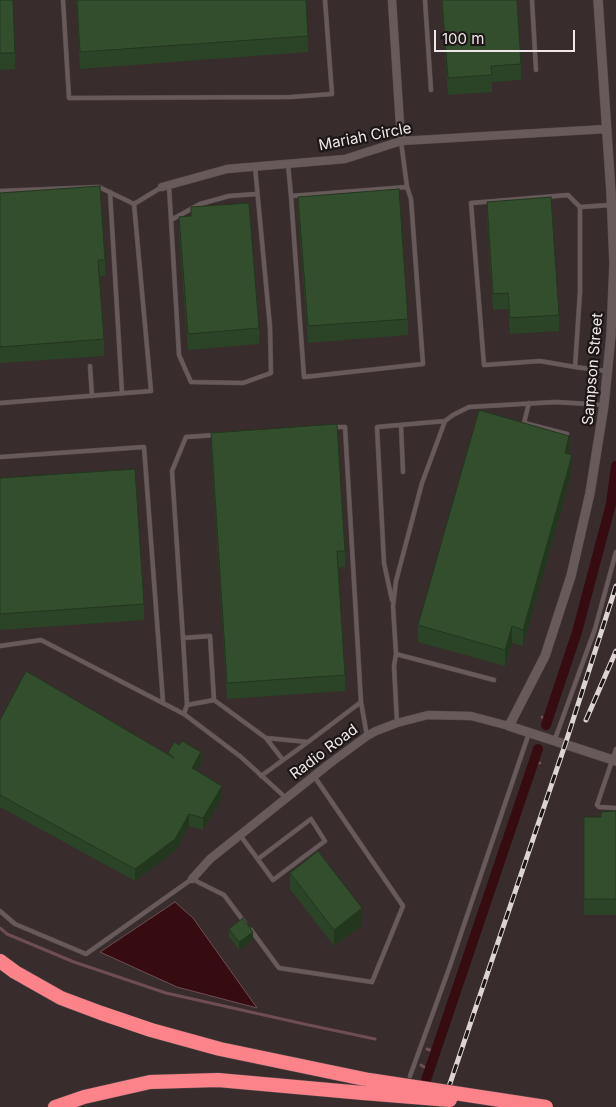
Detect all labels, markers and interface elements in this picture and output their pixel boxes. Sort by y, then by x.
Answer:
scale bar [436,20,577,52]
text: 100 m [442,29,484,48]
street label: Mariah Circle [317,119,413,155]
street label: Sampson Street [579,312,607,426]
street label: Radio Road [287,721,361,783]

